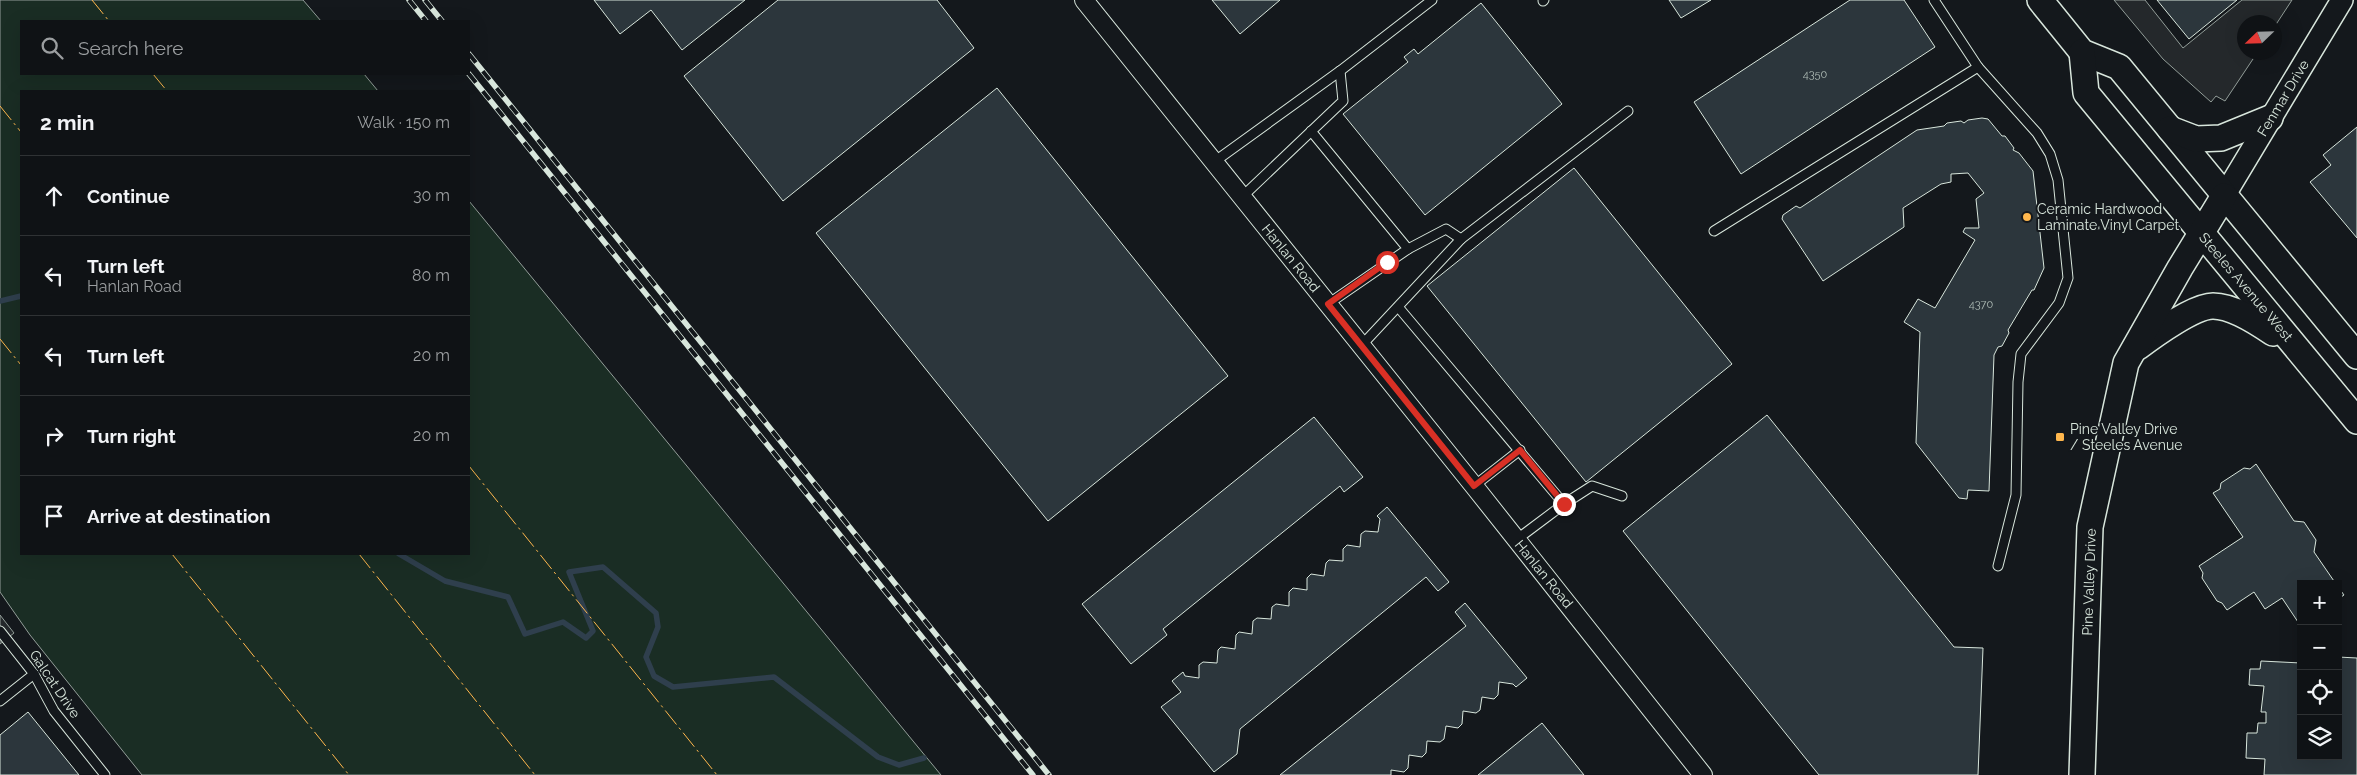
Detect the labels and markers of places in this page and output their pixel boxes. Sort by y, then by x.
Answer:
place label: Ceramic Hardwood Laminate Vinyl Carpet [2037,201,2179,233]
marker: Ceramic Hardwood Laminate Vinyl Carpet [2021,211,2033,223]
place label: Pine Valley Drive / Steeles Avenue [2070,421,2182,453]
marker: Pine Valley Drive / Steeles Avenue [2054,431,2066,443]

